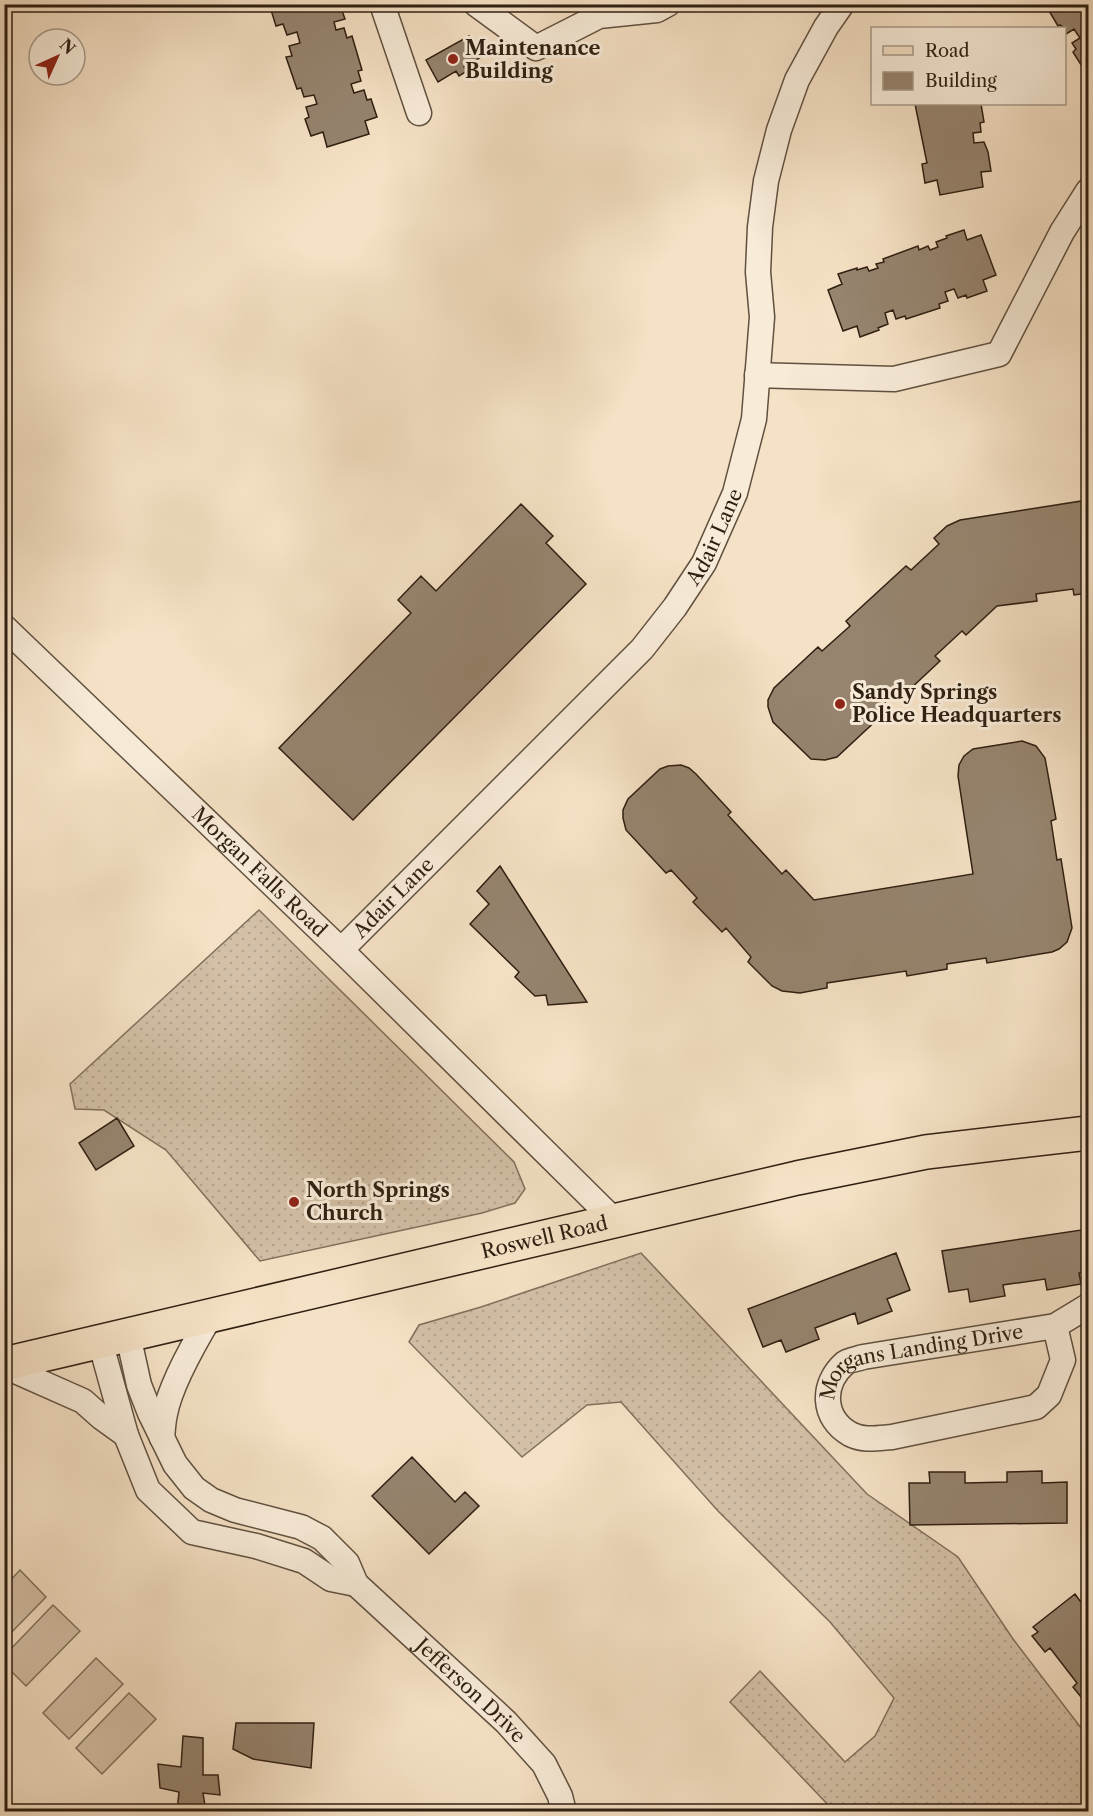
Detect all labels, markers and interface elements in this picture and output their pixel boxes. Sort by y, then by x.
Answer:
north arrow [27,27,87,87]
legend [871,27,1066,105]
text: N [56,34,80,58]
place label: Maintenance Building [465,36,600,83]
text: Road [925,40,970,62]
marker: Maintenance Building [446,52,460,66]
text: Building [925,70,997,92]
street label: Adair Lane [680,485,747,590]
place label: Sandy Springs Police Headquarters [852,680,1062,727]
marker: Sandy Springs Police Headquarters [833,697,847,711]
street label: Morgan Falls Road [187,802,332,942]
street label: Adair Lane [347,852,439,944]
place label: North Springs Church [306,1178,450,1225]
marker: North Springs Church [287,1195,301,1209]
street label: Roswell Road [479,1211,610,1264]
street label: Morgans Landing Drive [815,1319,1025,1402]
street label: Jefferson Drive [409,1631,531,1748]

